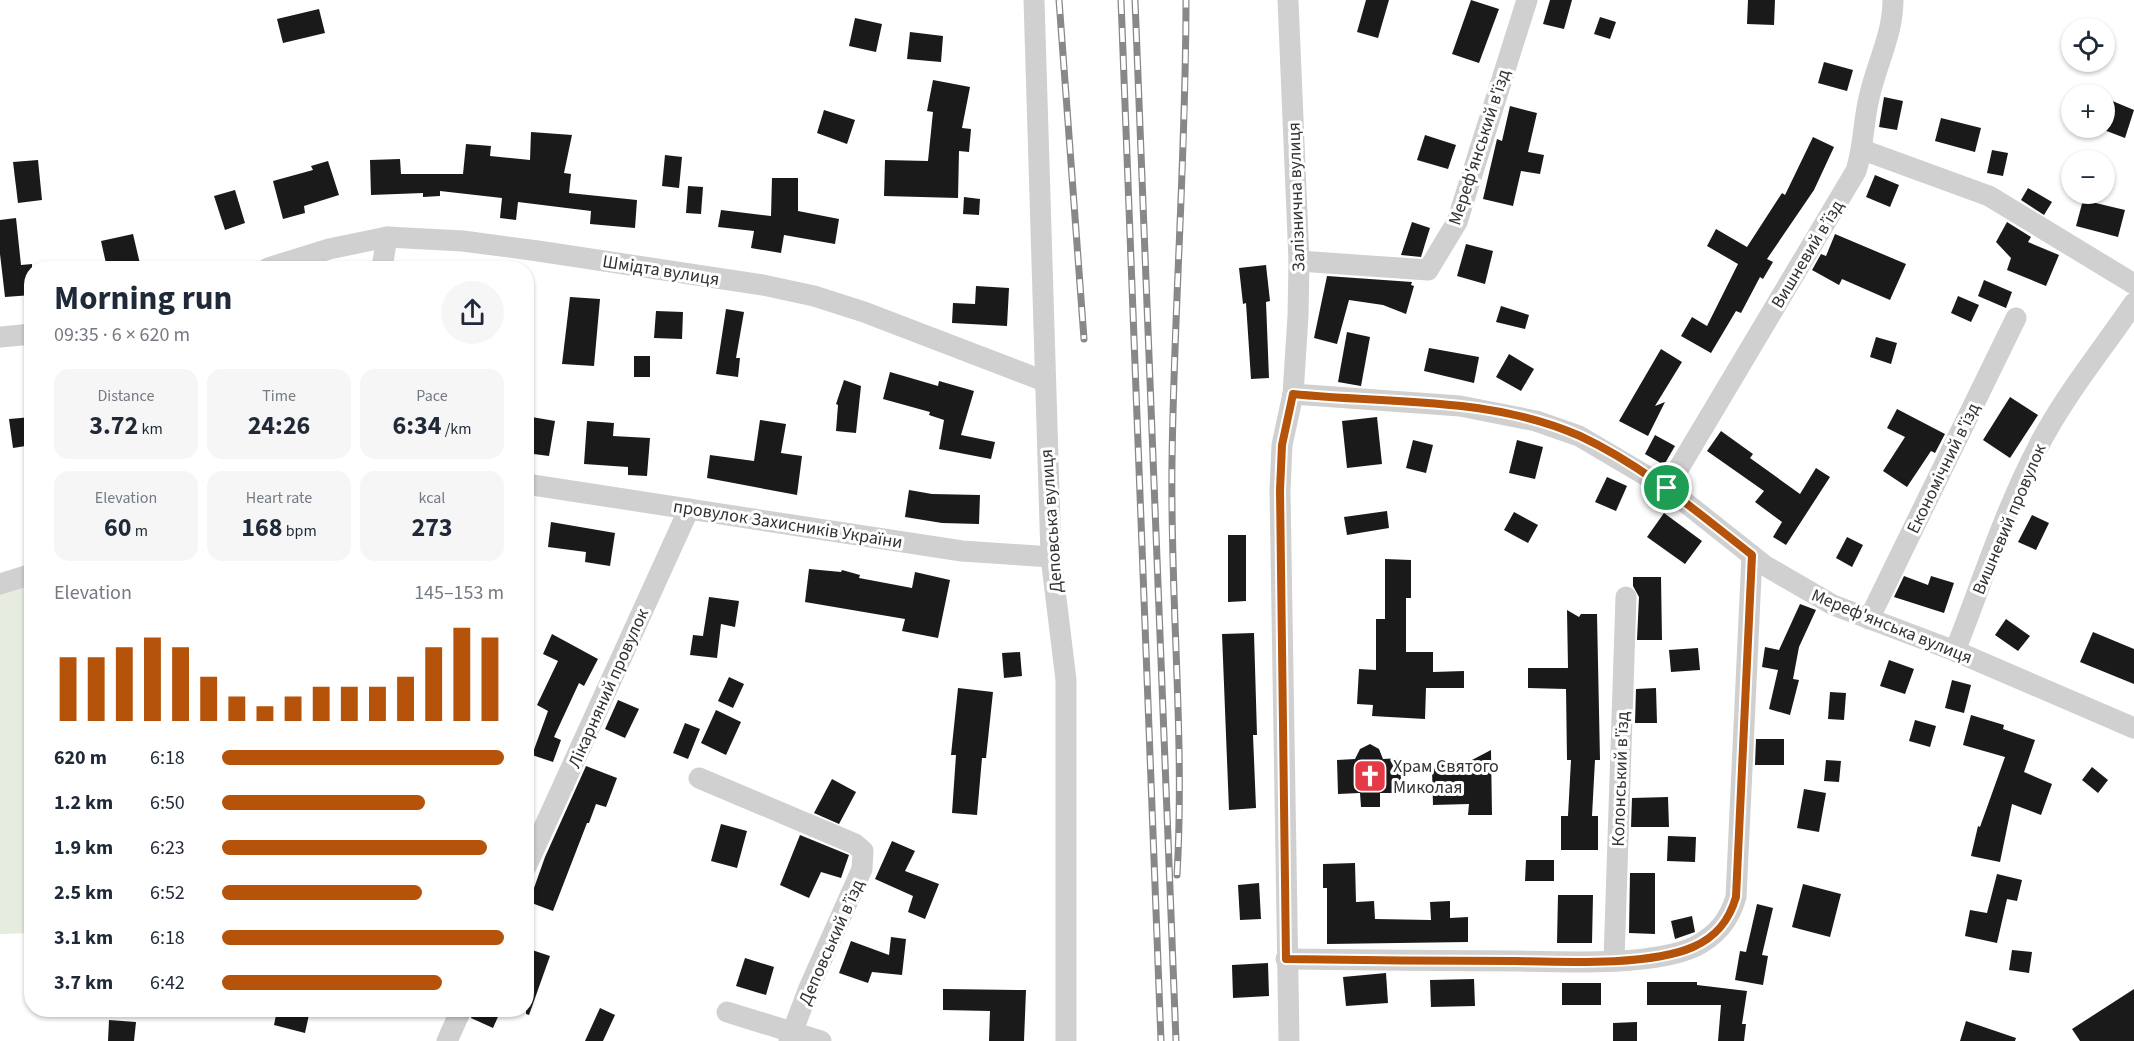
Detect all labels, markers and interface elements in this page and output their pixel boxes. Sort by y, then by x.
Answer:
map controls [2061,18,2115,204]
button: locate [2061,18,2115,72]
street label: Мереф'янський в'їзд [1442,66,1517,228]
button: + [2061,84,2115,138]
street label: Залізнична вулиця [1281,122,1312,272]
button: − [2061,150,2115,204]
street label: Вишневий в’їзд [1765,195,1850,313]
street label: Шмідта вулиця [601,249,721,292]
text: Morning run [54,275,232,322]
button: share [441,281,504,344]
text: 09:35 · 6 × 620 m [54,321,190,349]
text: Distance [98,385,154,407]
text: Time [262,385,296,407]
text: Pace [416,385,448,407]
street label: Економічний в'їзд [1901,398,1986,538]
text: 3.72 [89,407,138,444]
text: 24:26 [248,407,310,444]
text: 6:34 [393,407,442,444]
text: km [138,418,163,440]
text: /km [442,418,471,440]
street label: Вишневий провулок [1966,440,2053,598]
street label: Деповська вулиця [1034,448,1069,594]
pin [1641,462,1692,513]
icon: arrive [1650,471,1683,504]
text: Elevation [95,487,157,509]
text: Heart rate [246,487,312,509]
text: kcal [419,487,445,509]
street label: провулок Захисників України [672,494,904,555]
text: 60 [104,509,132,546]
text: 168 [241,509,282,546]
text: 273 [411,509,453,546]
text: m [132,520,148,542]
text: bpm [282,520,317,542]
text: Elevation [54,579,132,607]
text: 145–153 m [414,579,504,607]
street label: Мереф'янська вулиця [1808,583,1976,670]
street label: Лікарняний провулок [562,604,655,772]
street label: Колонський в'їзд [1606,711,1635,847]
text: 620 m [54,744,107,772]
text: 6:18 [150,744,185,772]
place label: Храм Святого Миколая [1393,754,1499,800]
church icon: Храм Святого Миколая [1352,758,1388,794]
text: 1.2 km [54,789,113,817]
text: 6:50 [150,789,185,817]
text: 1.9 km [54,834,113,862]
text: 6:23 [150,834,185,862]
street label: Деповський в’їзд [793,875,871,1009]
text: 2.5 km [54,879,113,907]
text: 6:52 [150,879,185,907]
text: 3.1 km [54,924,113,952]
text: 6:18 [150,924,185,952]
text: 3.7 km [54,969,113,997]
text: 6:42 [150,969,185,997]

